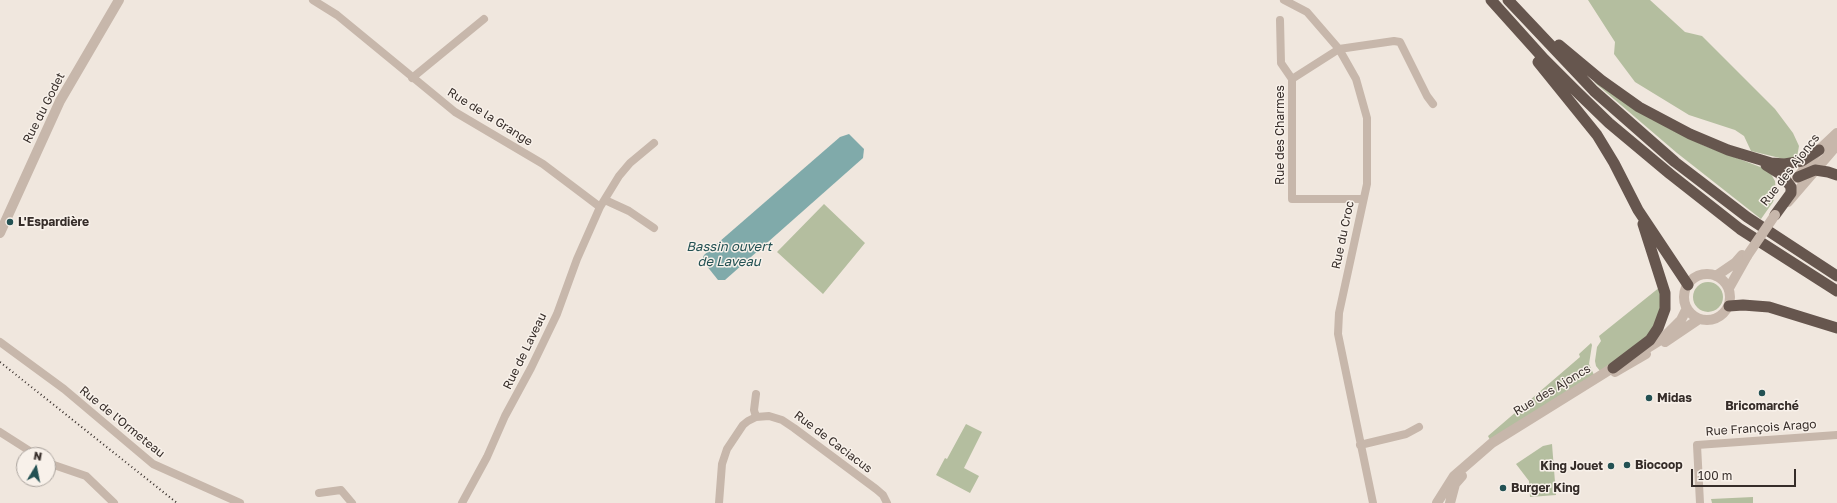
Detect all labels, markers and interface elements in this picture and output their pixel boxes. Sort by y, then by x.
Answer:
street label: Rue du Godet [20,70,68,146]
street label: Rue de la Grange [445,85,535,149]
street label: Rue des Charmes [1273,85,1287,185]
street label: Rue des Ajoncs [1757,131,1823,209]
street label: Rue du Croc [1329,200,1357,270]
place label: L'Espardière [18,215,89,229]
marker: L'Espardière [5,217,15,227]
water label: Bassin ouvert de Laveau [686,239,772,270]
street label: Rue de Laveau [500,310,550,392]
street label: Rue des Ajoncs [1511,361,1593,419]
street label: Rue de l'Ormeteau [77,383,167,461]
marker: Bricomarché [1757,388,1767,398]
place label: Midas [1657,391,1692,405]
marker: Midas [1644,393,1654,403]
place label: Bricomarché [1725,399,1799,413]
street label: Rue de Caciacus [791,408,875,476]
street label: Rue François Arago [1705,417,1817,439]
north arrow [16,447,56,487]
text: N [33,449,43,463]
place label: Biocoop [1635,458,1683,472]
place label: King Jouet [1540,459,1603,473]
marker: Biocoop [1622,460,1632,470]
marker: King Jouet [1606,461,1616,471]
scale bar [1693,461,1798,487]
text: 100 m [1698,468,1732,483]
place label: Burger King [1511,481,1580,495]
marker: Burger King [1498,483,1508,493]

